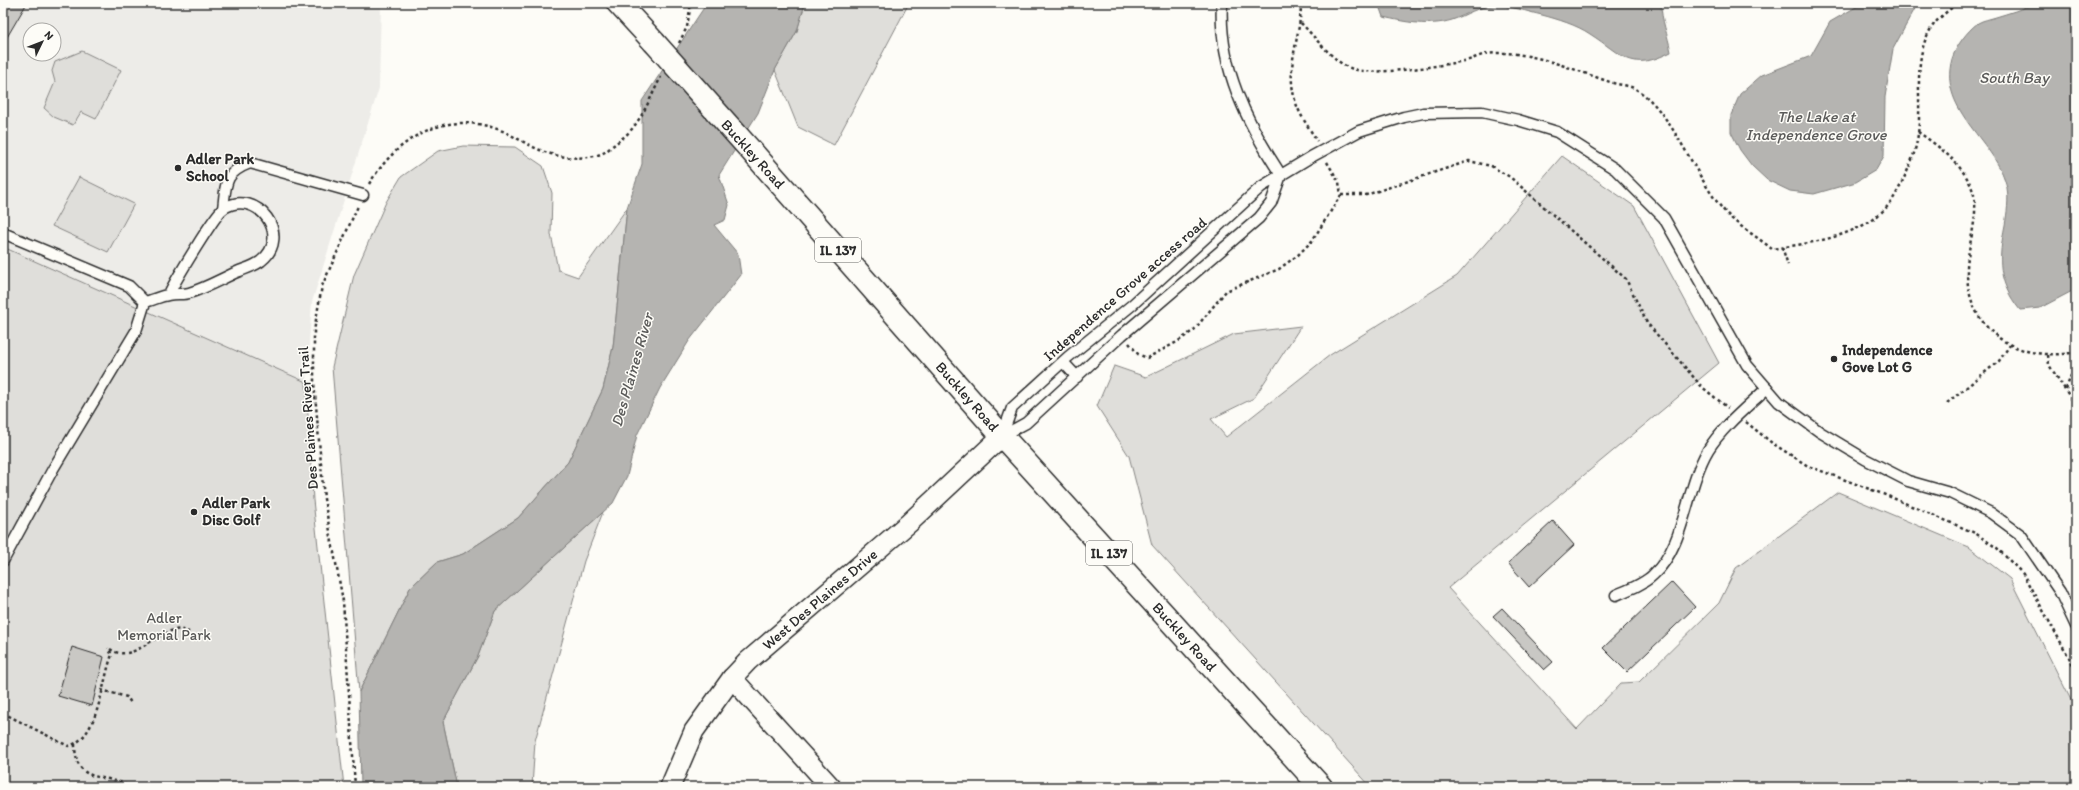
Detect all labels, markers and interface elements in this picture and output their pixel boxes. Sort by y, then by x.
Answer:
north arrow [22,22,62,62]
text: N [42,28,56,43]
water label: South Bay [1979,68,2050,87]
water label: The Lake at Independence Grove [1746,107,1888,144]
street label: Buckley Road [717,116,789,192]
place label: Adler Park School [185,150,255,185]
marker: Adler Park School [173,163,183,173]
street label: Independence Grove access road [1040,213,1210,365]
road number: IL 137 [815,238,861,262]
water label: Des Plaines River [607,309,658,429]
place label: Independence Gove Lot G [1842,341,1933,376]
street label: Des Plaines River Trail [294,345,322,490]
marker: Independence Gove Lot G [1829,354,1839,364]
street label: Buckley Road [932,358,1003,435]
place label: Adler Park Disc Golf [201,494,271,529]
marker: Adler Park Disc Golf [189,507,199,517]
road number: IL 137 [1086,541,1132,565]
street label: West Des Plaines Drive [759,545,881,654]
street label: Buckley Road [1149,599,1221,675]
park label: Adler Memorial Park [117,609,211,644]

